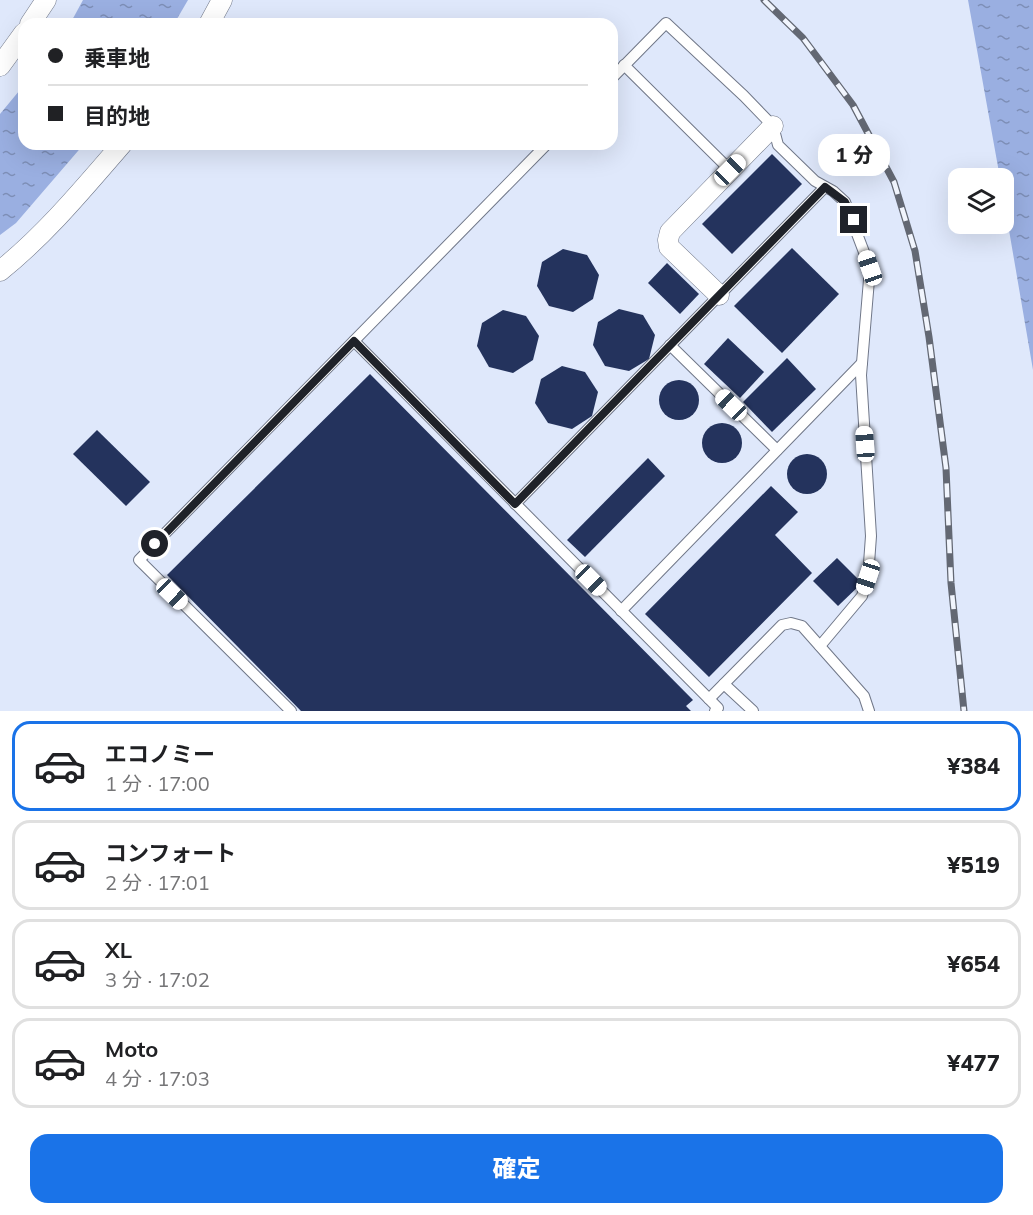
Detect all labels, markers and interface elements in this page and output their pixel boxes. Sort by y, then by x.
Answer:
text: 乗車地 [84,44,150,72]
text: 目的地 [84,102,150,130]
callout: 1 分 [818,133,890,175]
text: 1 分 [835,142,873,167]
car [711,151,749,189]
map controls [948,168,1014,234]
button: layers [948,168,1014,234]
route end [840,206,867,233]
car [856,248,884,288]
car [712,386,750,424]
car [855,425,875,463]
route start [141,530,168,557]
car [854,557,882,597]
car [572,561,610,599]
car [153,575,191,613]
icon: car [33,739,87,793]
text: エコノミー [105,740,215,768]
text: ¥384 [947,752,1000,780]
text: 1 分 · 17:00 [105,771,210,796]
icon: car [33,838,87,892]
text: コンフォート [105,839,236,867]
text: ¥519 [947,851,1000,879]
text: 2 分 · 17:01 [105,870,210,895]
text: XL [105,936,132,964]
icon: car [33,937,87,991]
text: ¥654 [947,950,1000,978]
text: 3 分 · 17:02 [105,967,210,992]
text: Moto [105,1035,158,1063]
icon: car [33,1036,87,1090]
text: ¥477 [947,1049,1000,1077]
text: 4 分 · 17:03 [105,1066,210,1091]
button: 確定 [30,1134,1003,1203]

